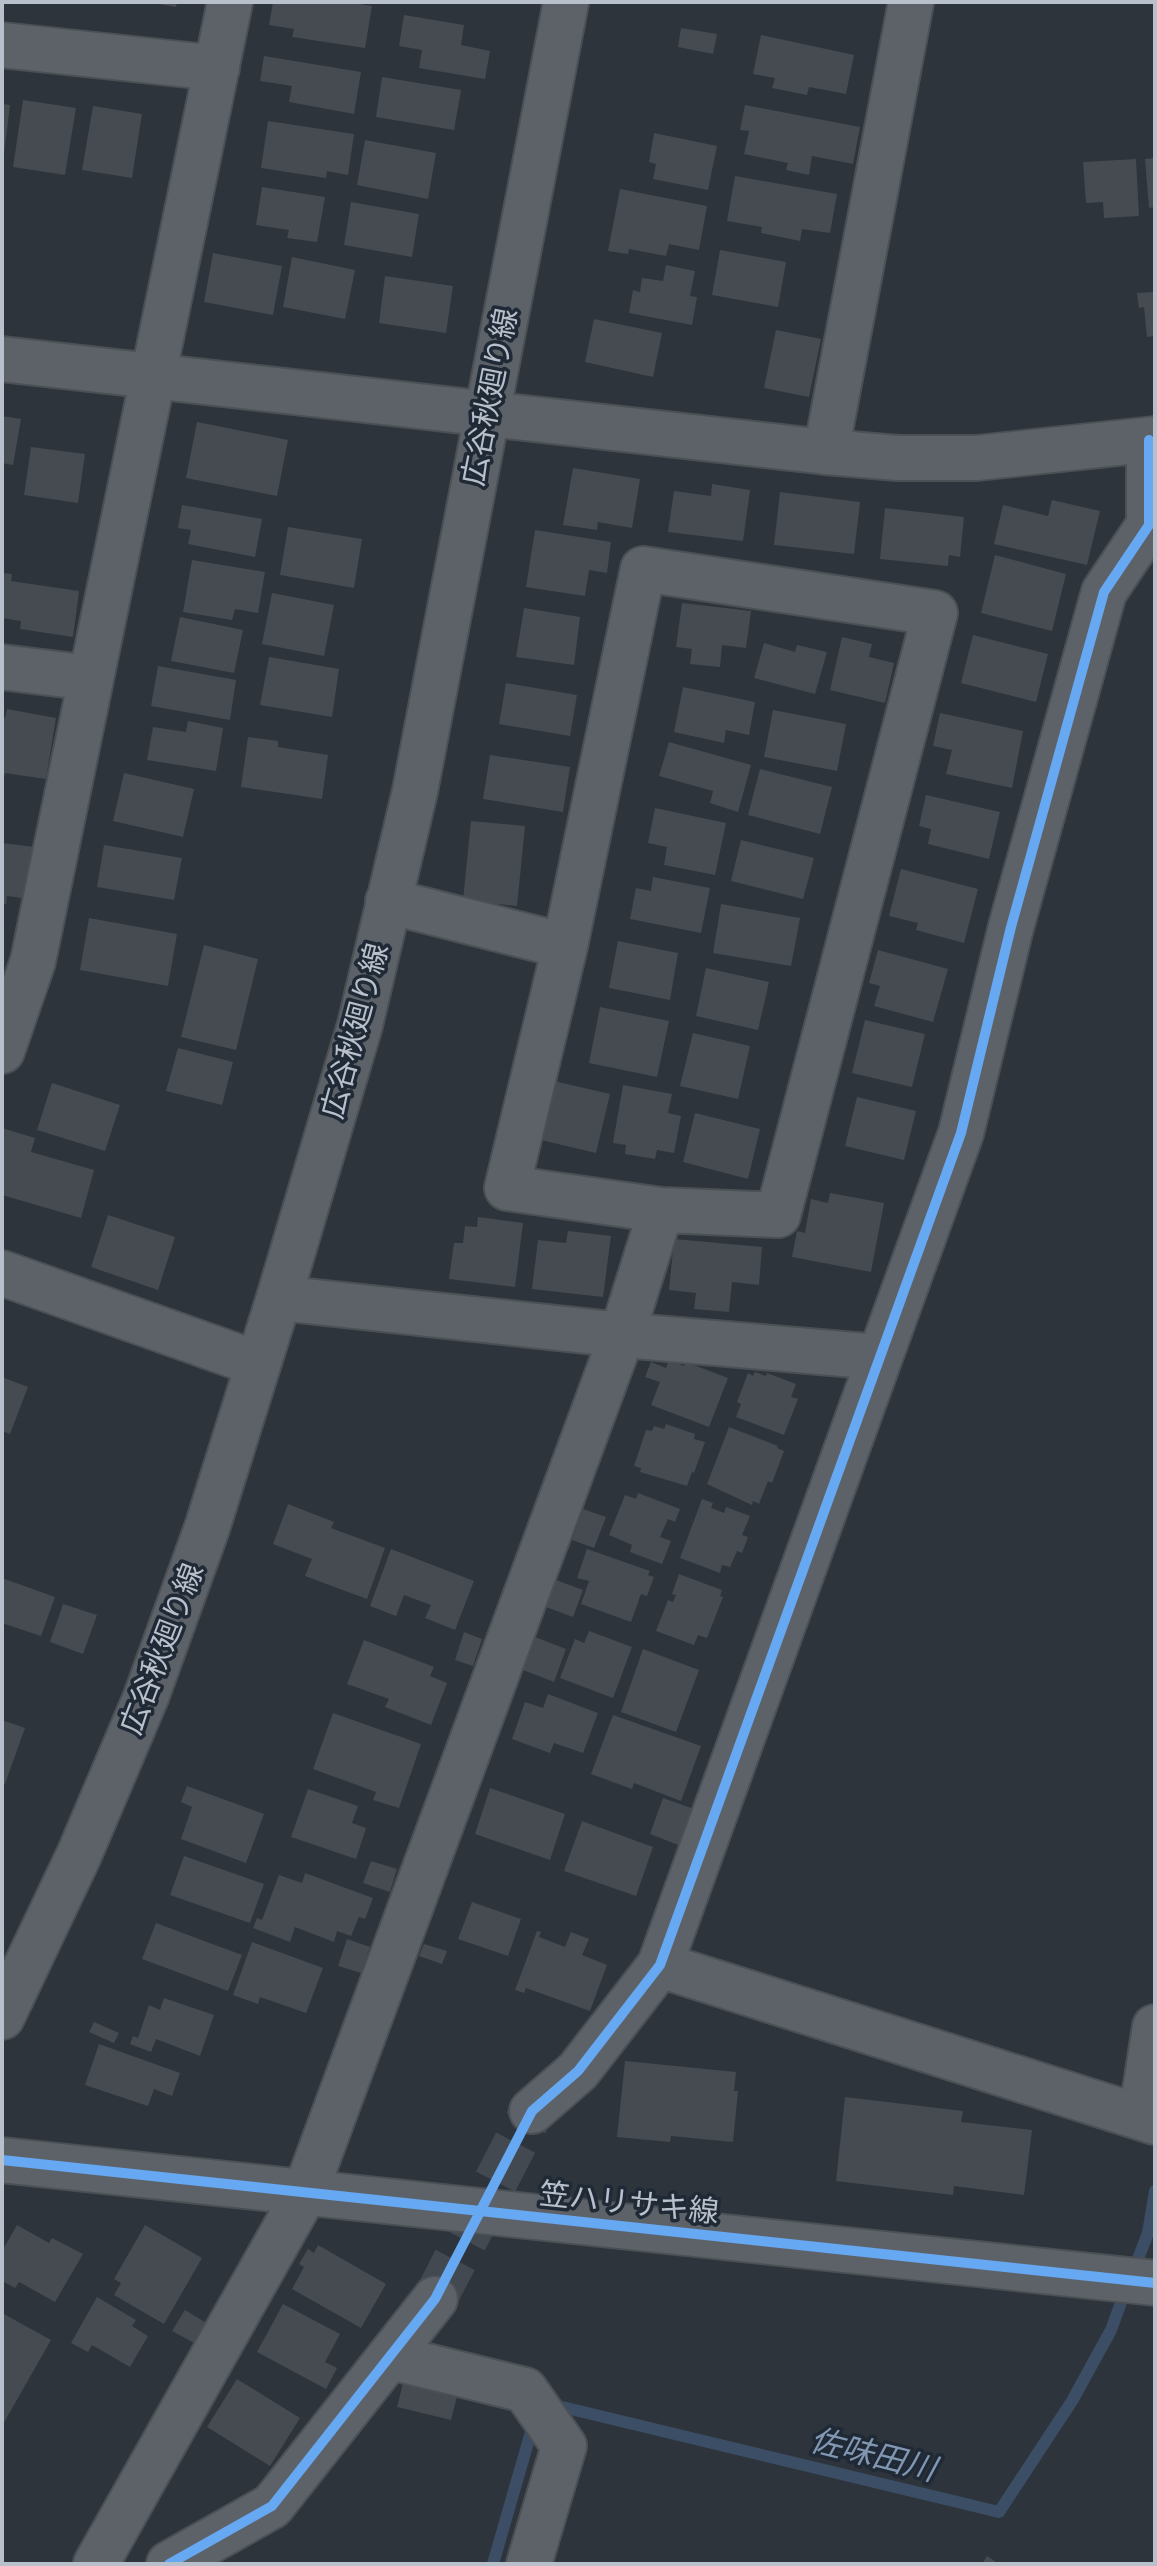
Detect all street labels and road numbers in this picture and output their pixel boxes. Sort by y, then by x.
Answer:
street label: 広谷秋廻り線 [455,305,525,489]
street label: 広谷秋廻り線 [314,939,396,1123]
street label: 広谷秋廻り線 [113,1559,211,1739]
street label: 笠ハリサキ線 [538,2176,720,2230]

